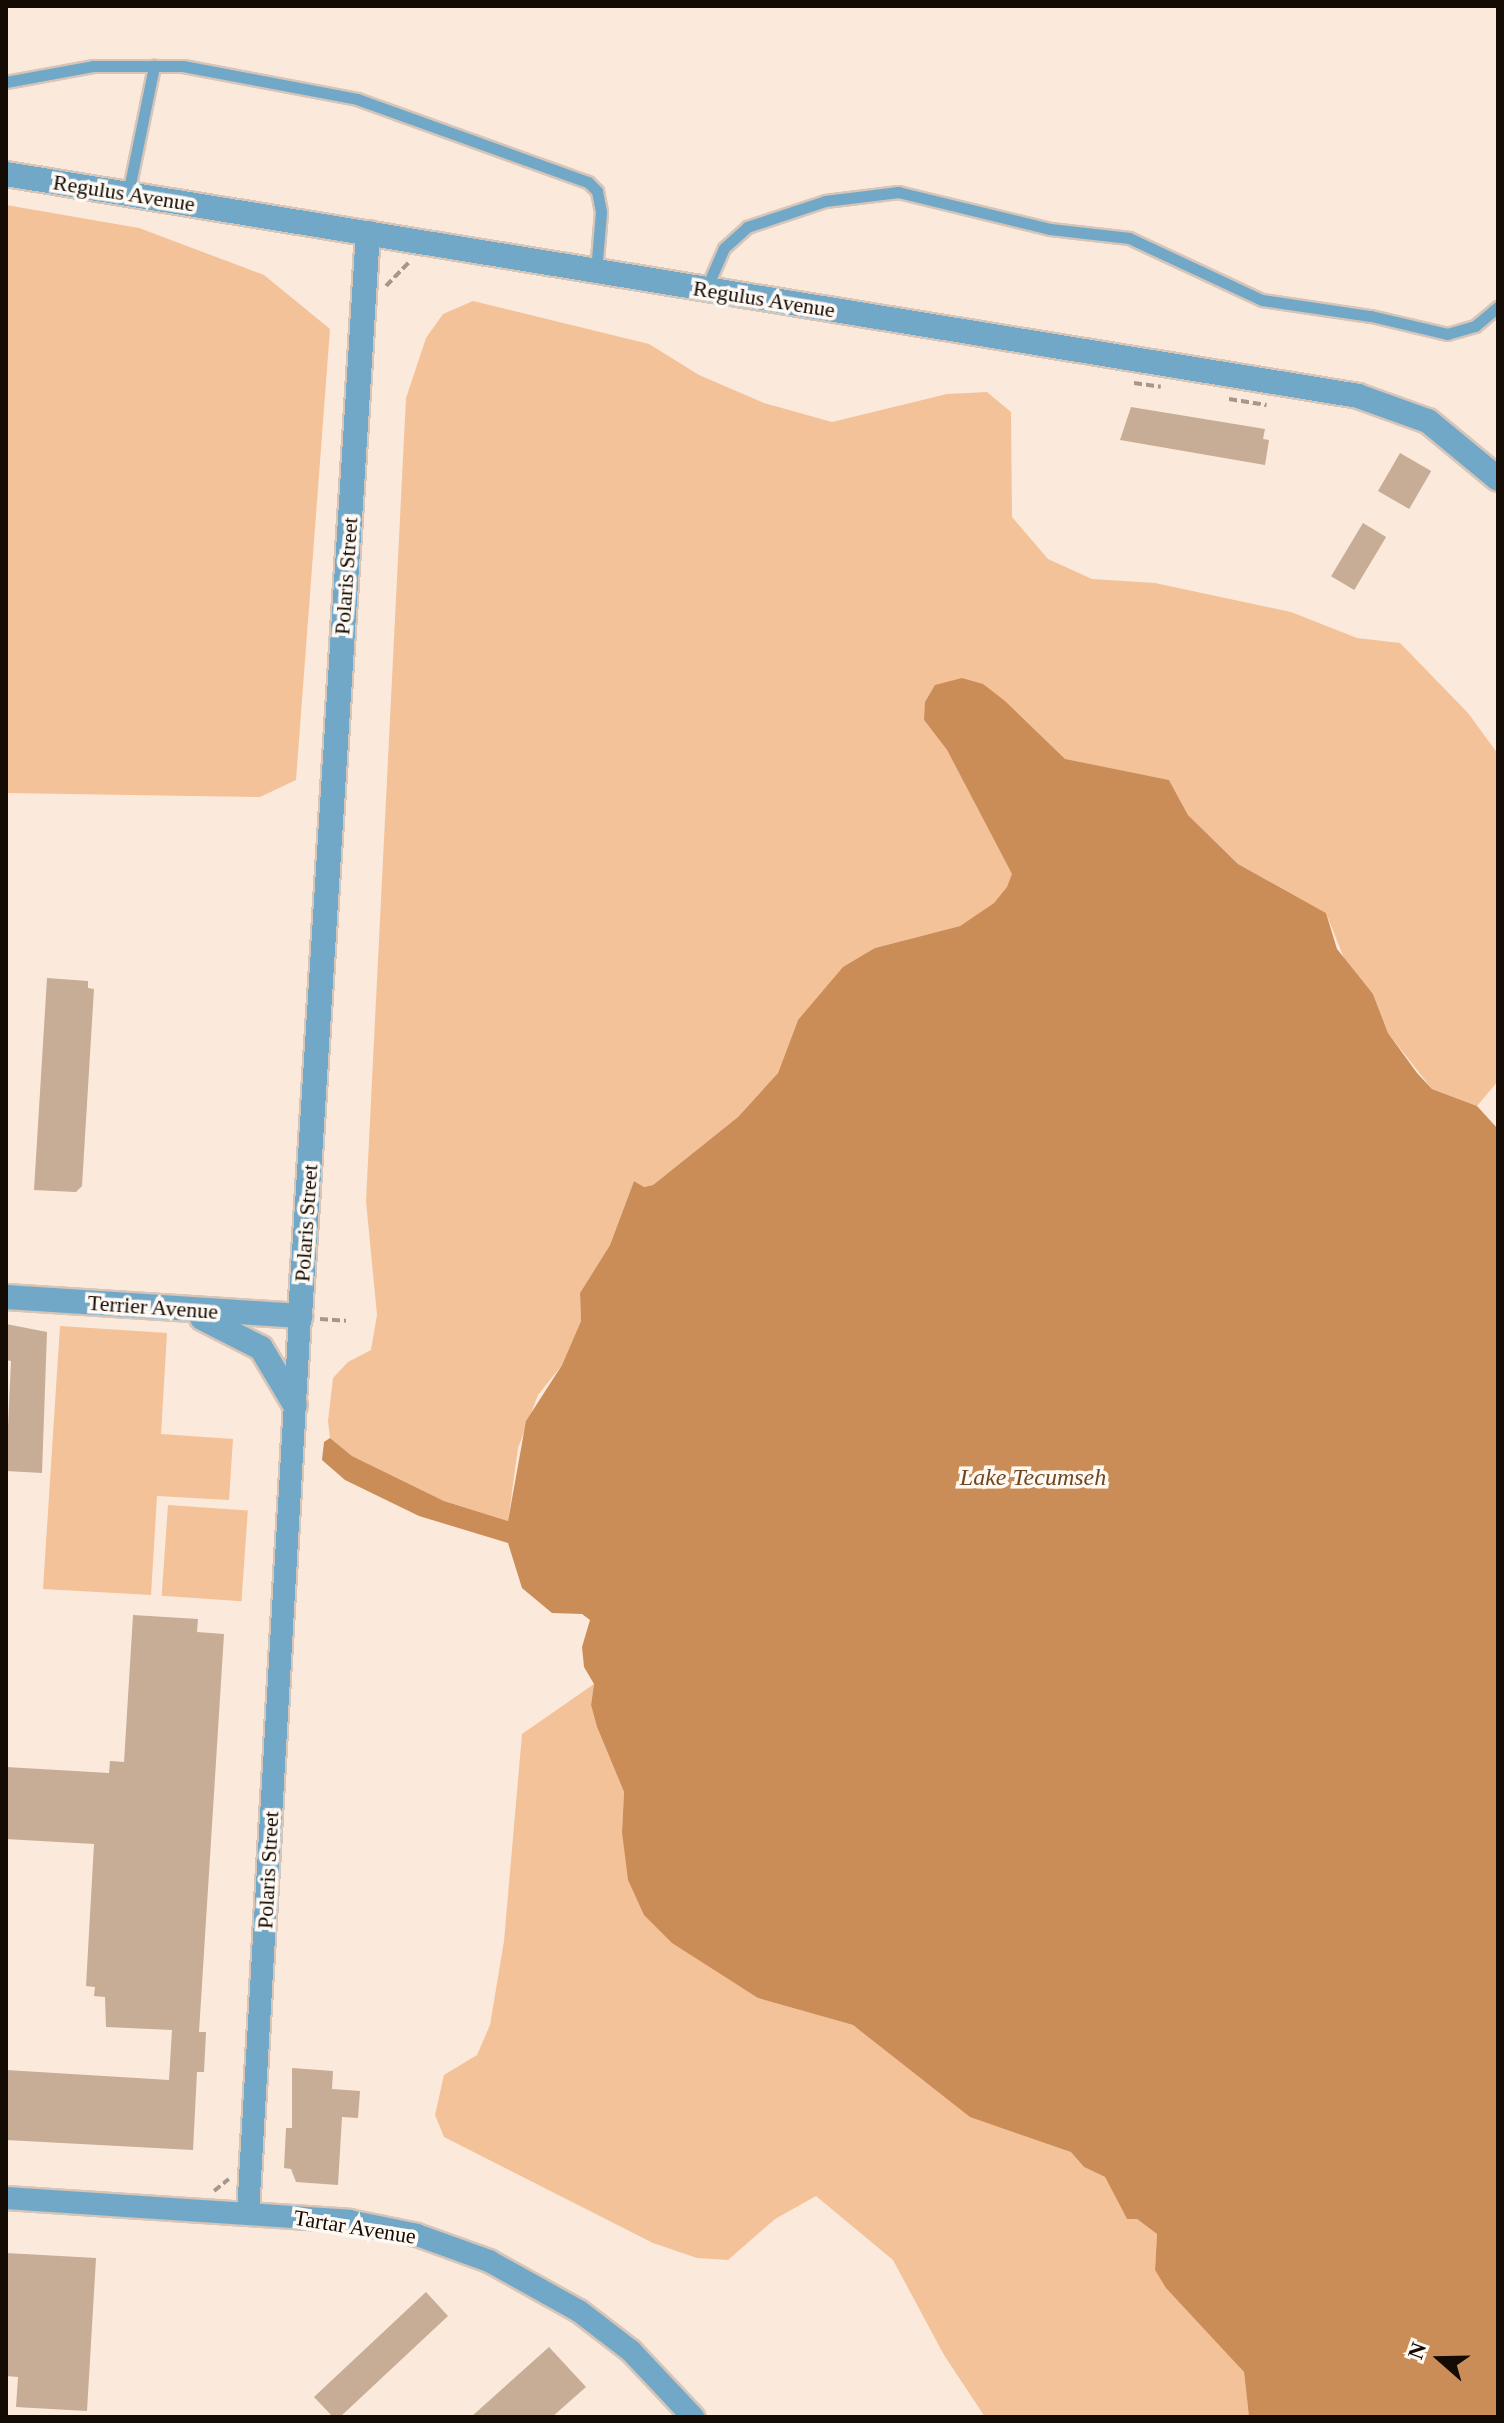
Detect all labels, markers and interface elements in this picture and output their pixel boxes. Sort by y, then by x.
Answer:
street label: Regulus Avenue [51,169,197,217]
street label: Regulus Avenue [691,275,837,323]
street label: Polaris Street [329,516,363,636]
street label: Polaris Street [289,1163,323,1283]
street label: Terrier Avenue [86,1289,220,1325]
water label: Lake Tecumseh [960,1464,1106,1492]
street label: Polaris Street [252,1810,284,1930]
street label: Tartar Avenue [291,2204,419,2250]
north arrow [1400,2319,1480,2399]
text: N [1403,2339,1431,2362]

